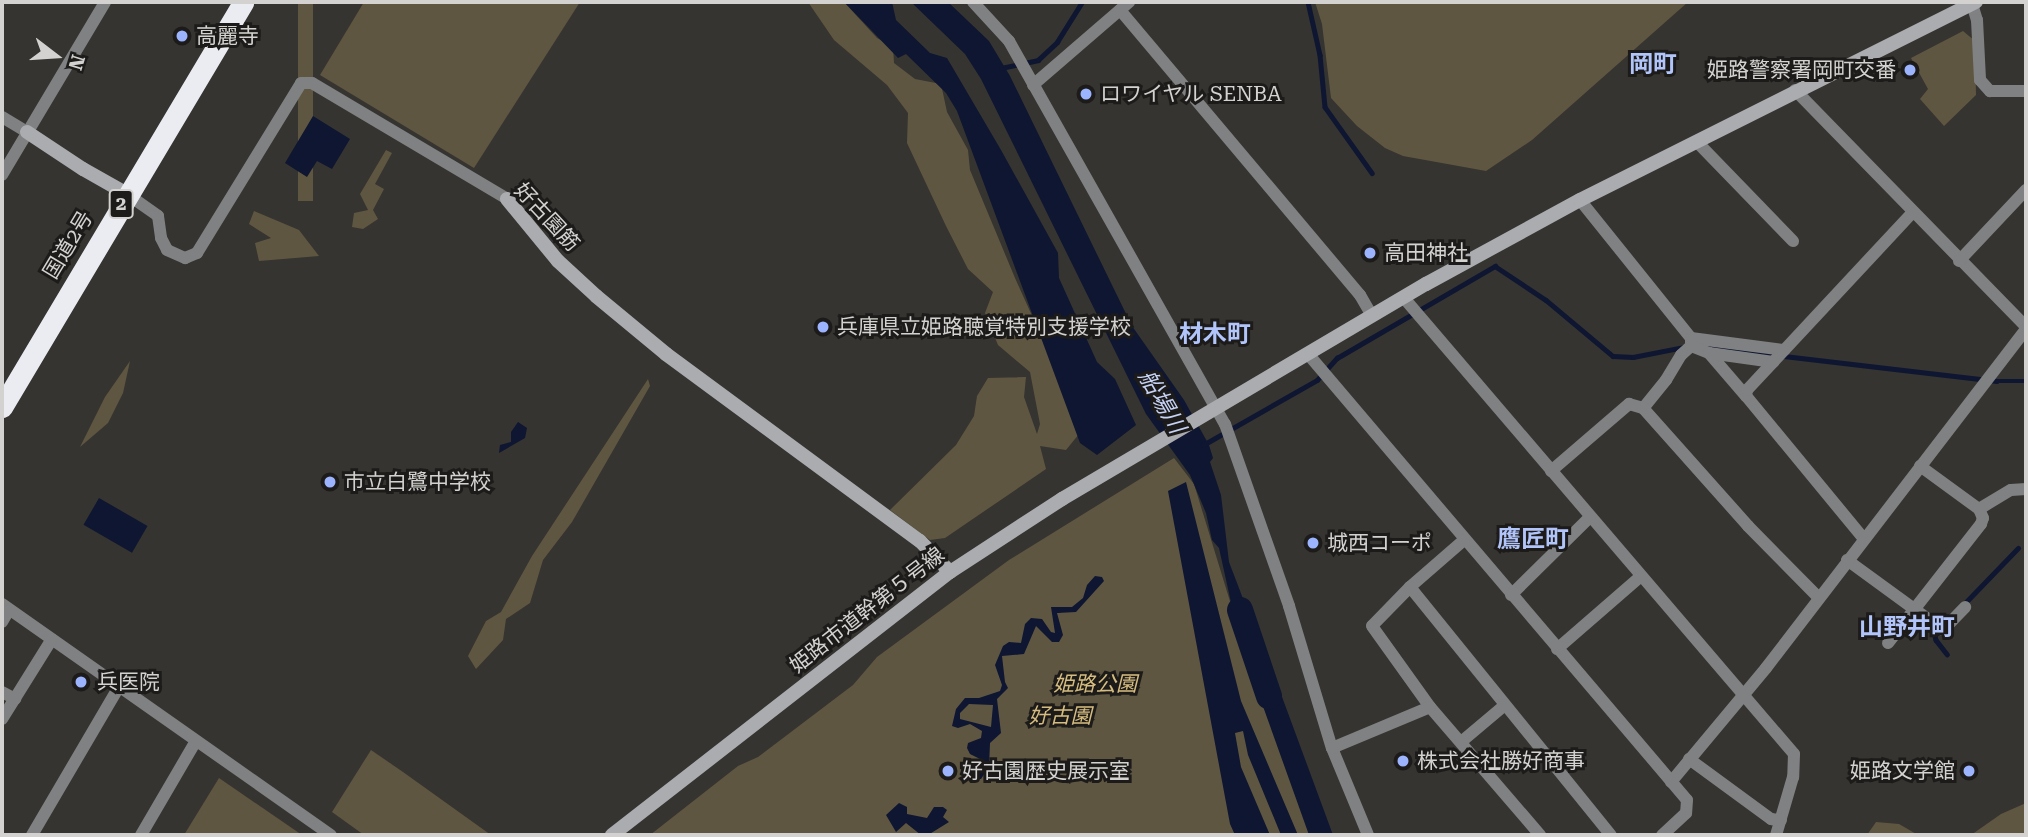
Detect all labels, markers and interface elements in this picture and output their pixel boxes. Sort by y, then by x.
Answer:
north arrow [21,21,91,91]
place label: 高麗寺 [196,23,259,49]
marker: 高麗寺 [174,28,190,44]
district label: 岡町 [1629,51,1677,79]
text: N [63,52,90,73]
place label: 姫路警察署岡町交番 [1707,57,1896,83]
marker: 姫路警察署岡町交番 [1902,62,1918,78]
place label: ロワイヤル SENBA [1100,81,1282,107]
marker: ロワイヤル SENBA [1078,86,1094,102]
street label: 好古園筋 [509,178,585,256]
road number: 2 [107,188,135,220]
street label: 国道2号 [38,206,98,284]
place label: 高田神社 [1384,240,1468,266]
marker: 高田神社 [1362,245,1378,261]
place label: 兵庫県立姫路聴覚特別支援学校 [837,314,1131,340]
marker: 兵庫県立姫路聴覚特別支援学校 [815,319,831,335]
district label: 材木町 [1179,321,1251,349]
water label: 船場川 [1132,365,1190,439]
place label: 市立白鷺中学校 [344,469,491,495]
marker: 市立白鷺中学校 [322,474,338,490]
district label: 鷹匠町 [1497,526,1569,554]
place label: 城西コーポ [1327,530,1432,556]
marker: 城西コーポ [1305,535,1321,551]
street label: 姫路市道幹第５号線 [785,542,949,678]
district label: 山野井町 [1859,614,1955,642]
place label: 兵医院 [97,669,160,695]
park label: 姫路公園 [1053,671,1137,697]
marker: 兵医院 [71,672,91,692]
park label: 好古園 [1029,703,1091,729]
place label: 株式会社勝好商事 [1417,748,1585,774]
marker: 株式会社勝好商事 [1395,753,1411,769]
place label: 好古園歴史展示室 [962,758,1130,784]
place label: 姫路文学館 [1850,758,1955,784]
marker: 好古園歴史展示室 [940,763,956,779]
marker: 姫路文学館 [1961,763,1977,779]

